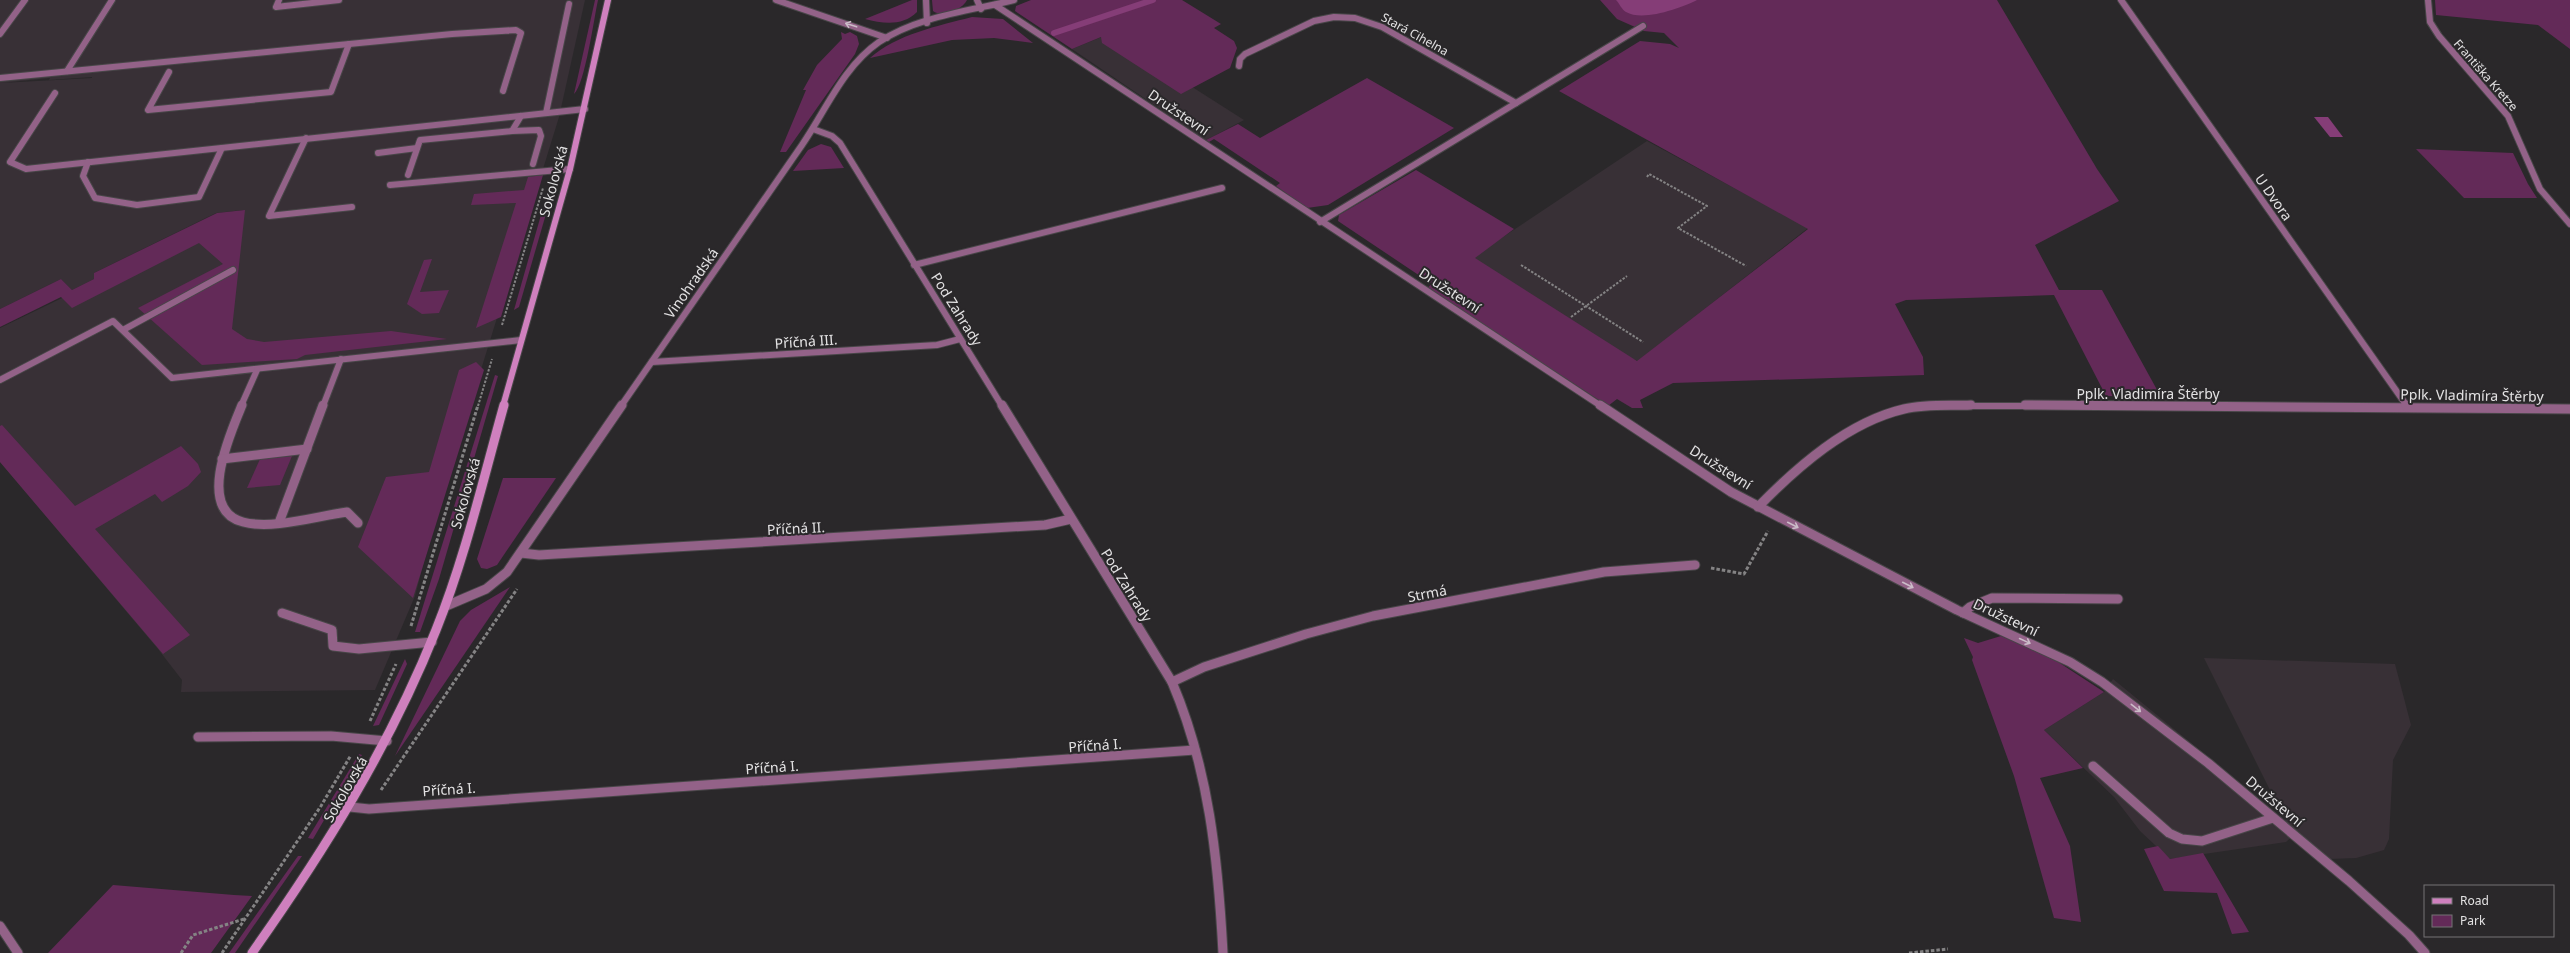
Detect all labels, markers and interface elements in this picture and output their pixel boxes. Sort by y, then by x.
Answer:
street label: Stará Cihelna [1378,9,1452,59]
one-way arrow [845,20,857,28]
street label: Františka Kretze [2450,35,2522,115]
street label: Družstevní [1145,85,1214,140]
street label: Sokolovská [534,143,572,219]
street label: U Dvora [2251,170,2297,224]
street label: Vinohradská [660,244,722,322]
street label: Družstevní [1415,263,1485,317]
street label: Pod Zahrady [927,269,987,350]
street label: Příčná III. [774,329,838,353]
street label: Pplk. Vladimíra Štěrby [2076,384,2220,403]
street label: Pplk. Vladimíra Štěrby [2400,384,2545,406]
street label: Družstevní [1686,440,1756,494]
street label: Sokolovská [446,455,484,531]
street label: Příčná II. [767,517,825,539]
one-way arrow [1787,522,1799,529]
street label: Pod Zahrady [1097,545,1157,626]
street label: Strmá [1406,580,1448,606]
one-way arrow [1902,582,1914,589]
street label: Družstevní [1970,594,2042,641]
one-way arrow [2019,638,2031,646]
one-way arrow [2131,704,2142,712]
street label: Příčná I. [1068,734,1122,756]
street label: Sokolovská [319,753,371,825]
street label: Příčná I. [745,756,799,778]
street label: Družstevní [2242,771,2308,831]
street label: Příčná I. [422,778,476,800]
legend [2424,885,2554,937]
text: Road [2460,892,2489,909]
text: Park [2460,912,2486,929]

